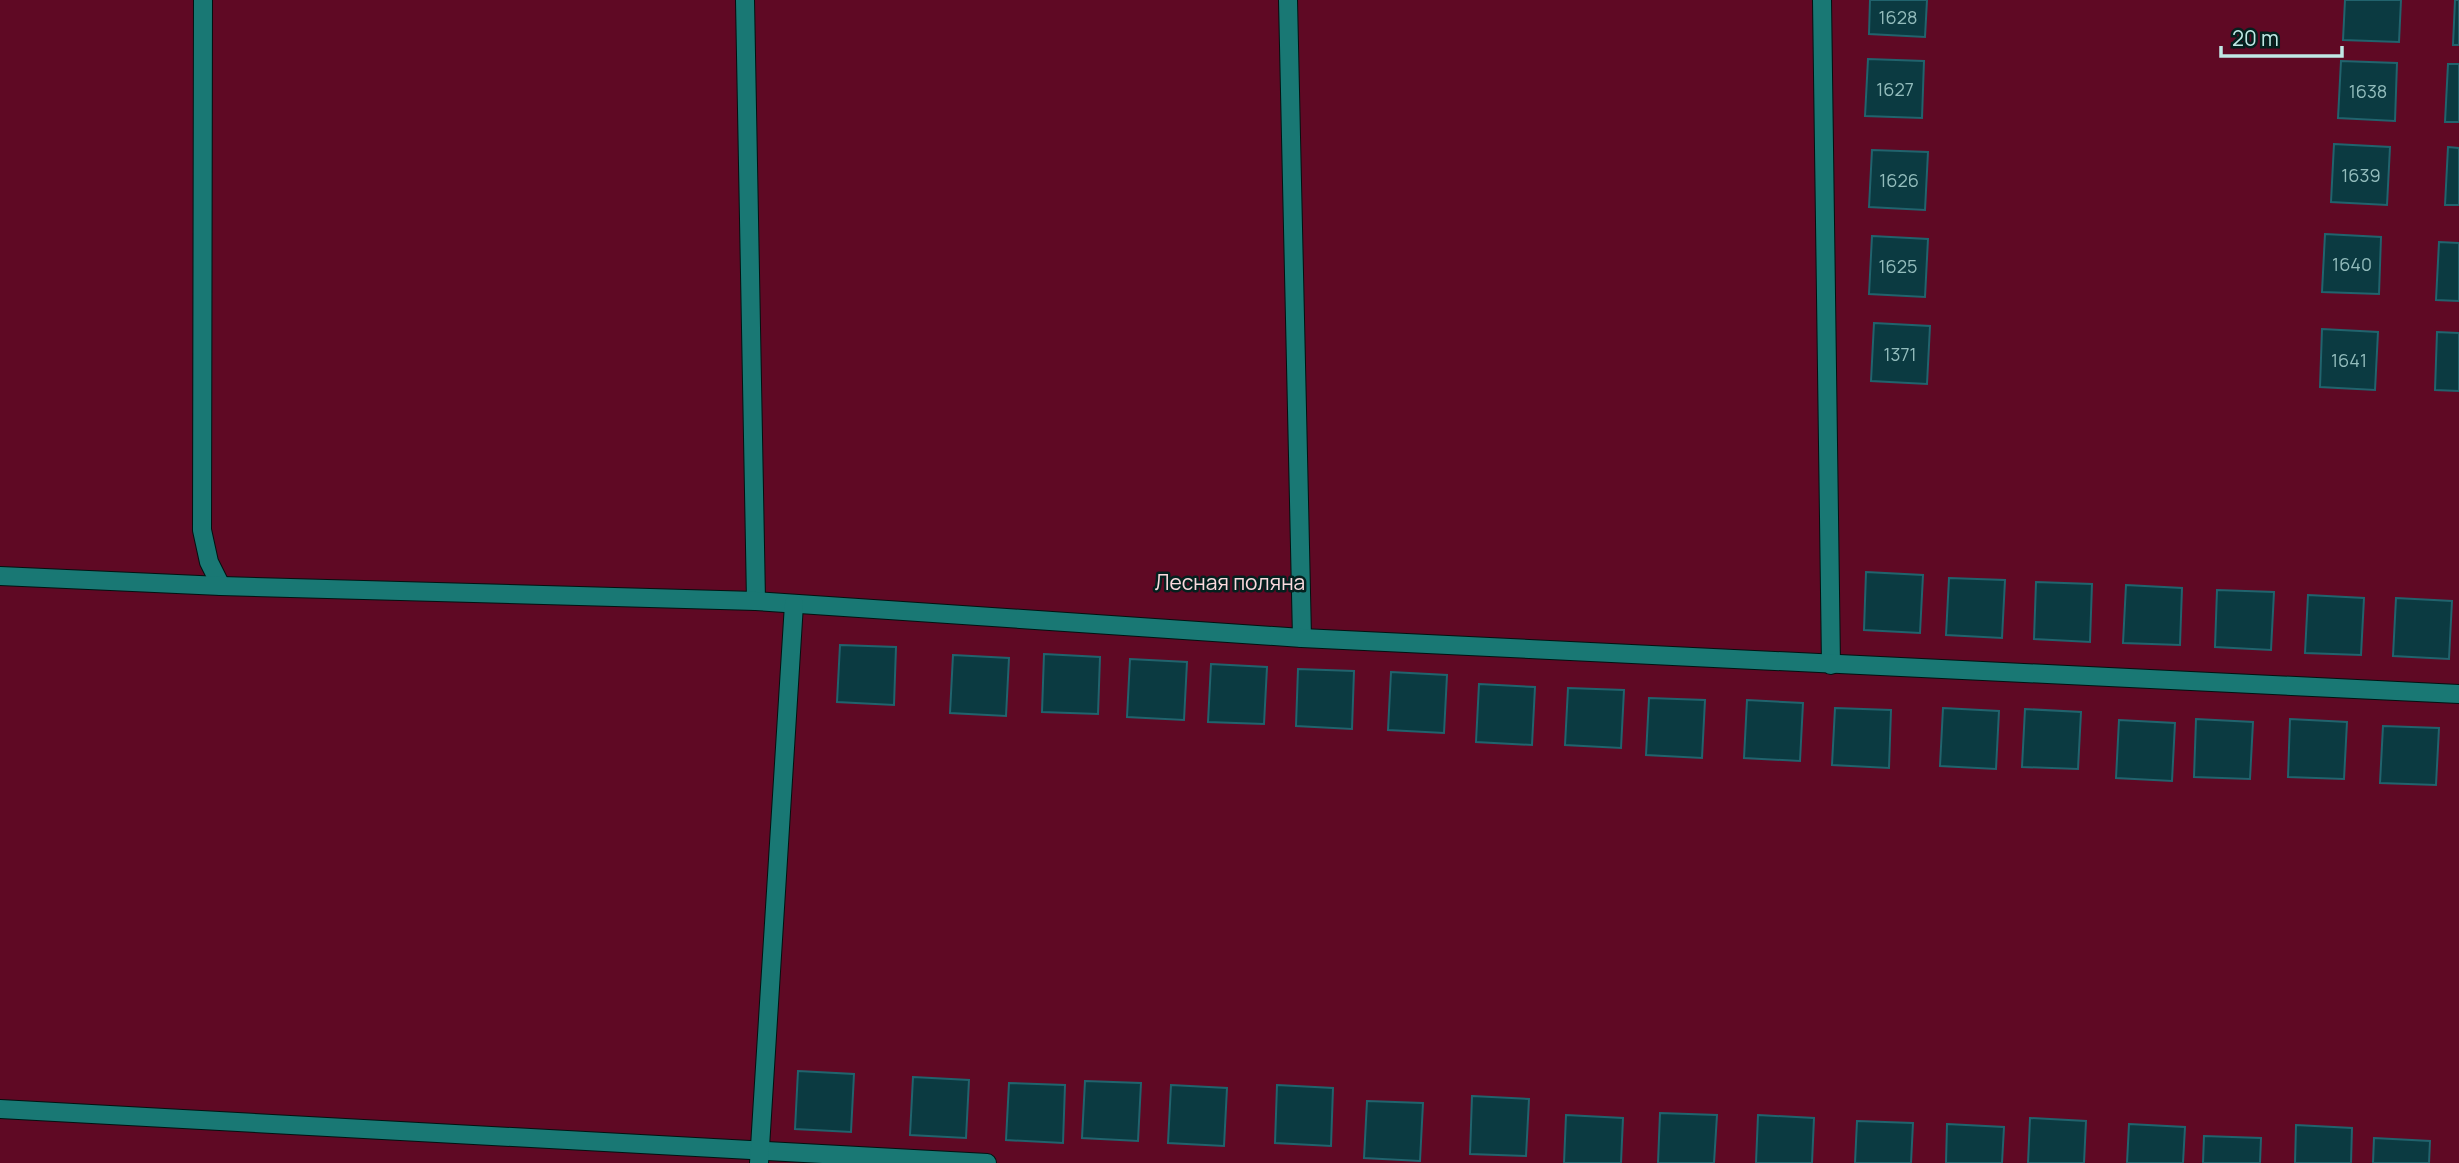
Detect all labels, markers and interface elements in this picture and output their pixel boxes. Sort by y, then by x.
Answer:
house number: 1628 [1879,5,1917,29]
scale bar [2221,14,2342,58]
text: 20 m [2232,24,2279,52]
house number: 1627 [1876,77,1914,101]
house number: 1638 [2349,79,2387,103]
house number: 1639 [2341,163,2381,187]
house number: 1626 [1879,168,1919,192]
house number: 1640 [2332,252,2372,276]
house number: 1625 [1879,254,1917,278]
house number: 1371 [1883,342,1917,366]
house number: 1641 [2331,348,2367,372]
park label: Лесная поляна [1155,568,1305,596]

